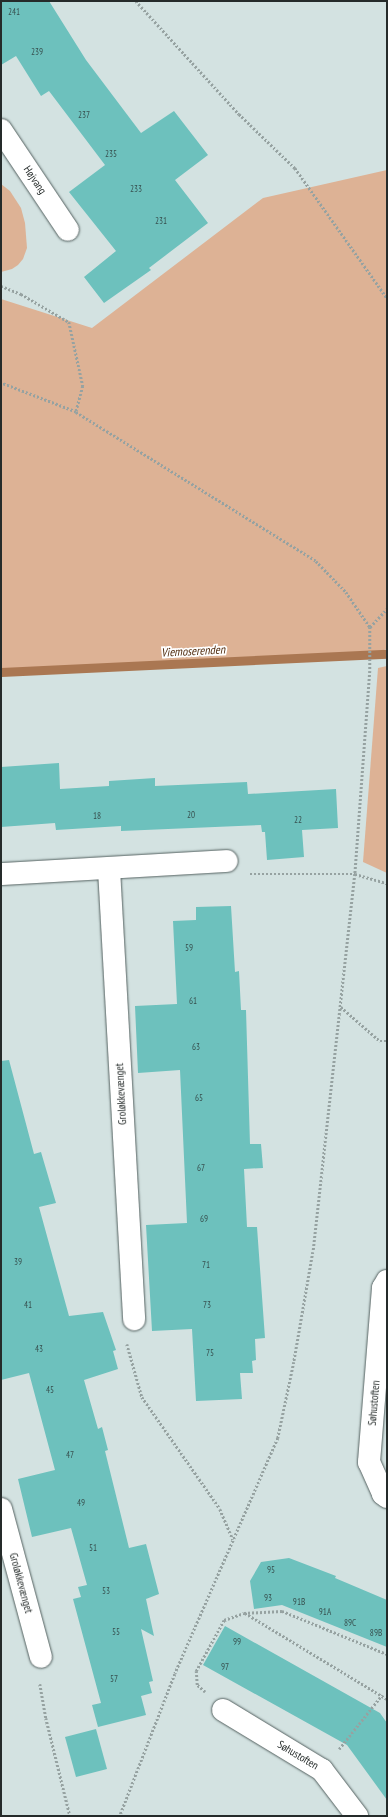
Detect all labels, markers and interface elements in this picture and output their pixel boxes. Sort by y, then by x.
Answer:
house number: 241 [8,7,20,17]
house number: 239 [31,47,43,57]
house number: 237 [78,110,90,120]
house number: 235 [105,149,117,159]
street label: Højvang [21,163,49,197]
house number: 233 [130,184,142,194]
house number: 231 [155,216,167,226]
water label: Viemoserenden [161,642,225,660]
house number: 20 [187,810,195,820]
house number: 18 [93,811,101,821]
house number: 22 [294,815,302,825]
house number: 59 [185,943,193,953]
house number: 61 [189,996,197,1006]
house number: 63 [192,1042,200,1052]
street label: Groløkkevænget [113,1063,129,1125]
house number: 65 [195,1093,203,1103]
house number: 67 [197,1163,205,1173]
house number: 69 [200,1214,208,1224]
house number: 39 [14,1257,22,1267]
house number: 71 [202,1260,210,1270]
house number: 41 [24,1300,32,1310]
house number: 73 [203,1300,211,1310]
house number: 43 [35,1344,43,1354]
house number: 75 [206,1348,214,1358]
street label: Søhustoften [365,1380,383,1426]
house number: 45 [46,1385,54,1395]
house number: 47 [66,1450,74,1460]
house number: 49 [77,1498,85,1508]
house number: 51 [89,1543,97,1553]
street label: Groløkkevænget [7,1551,35,1615]
house number: 95 [267,1565,275,1575]
house number: 53 [102,1586,110,1596]
house number: 93 [264,1593,272,1603]
house number: 91B [293,1597,305,1607]
house number: 91A [319,1607,331,1617]
house number: 89C [344,1618,356,1628]
house number: 55 [112,1627,120,1637]
house number: 89B [370,1628,382,1638]
house number: 99 [233,1637,241,1647]
house number: 97 [221,1662,229,1672]
house number: 57 [110,1674,118,1684]
street label: Søhustoften [275,1738,321,1772]

